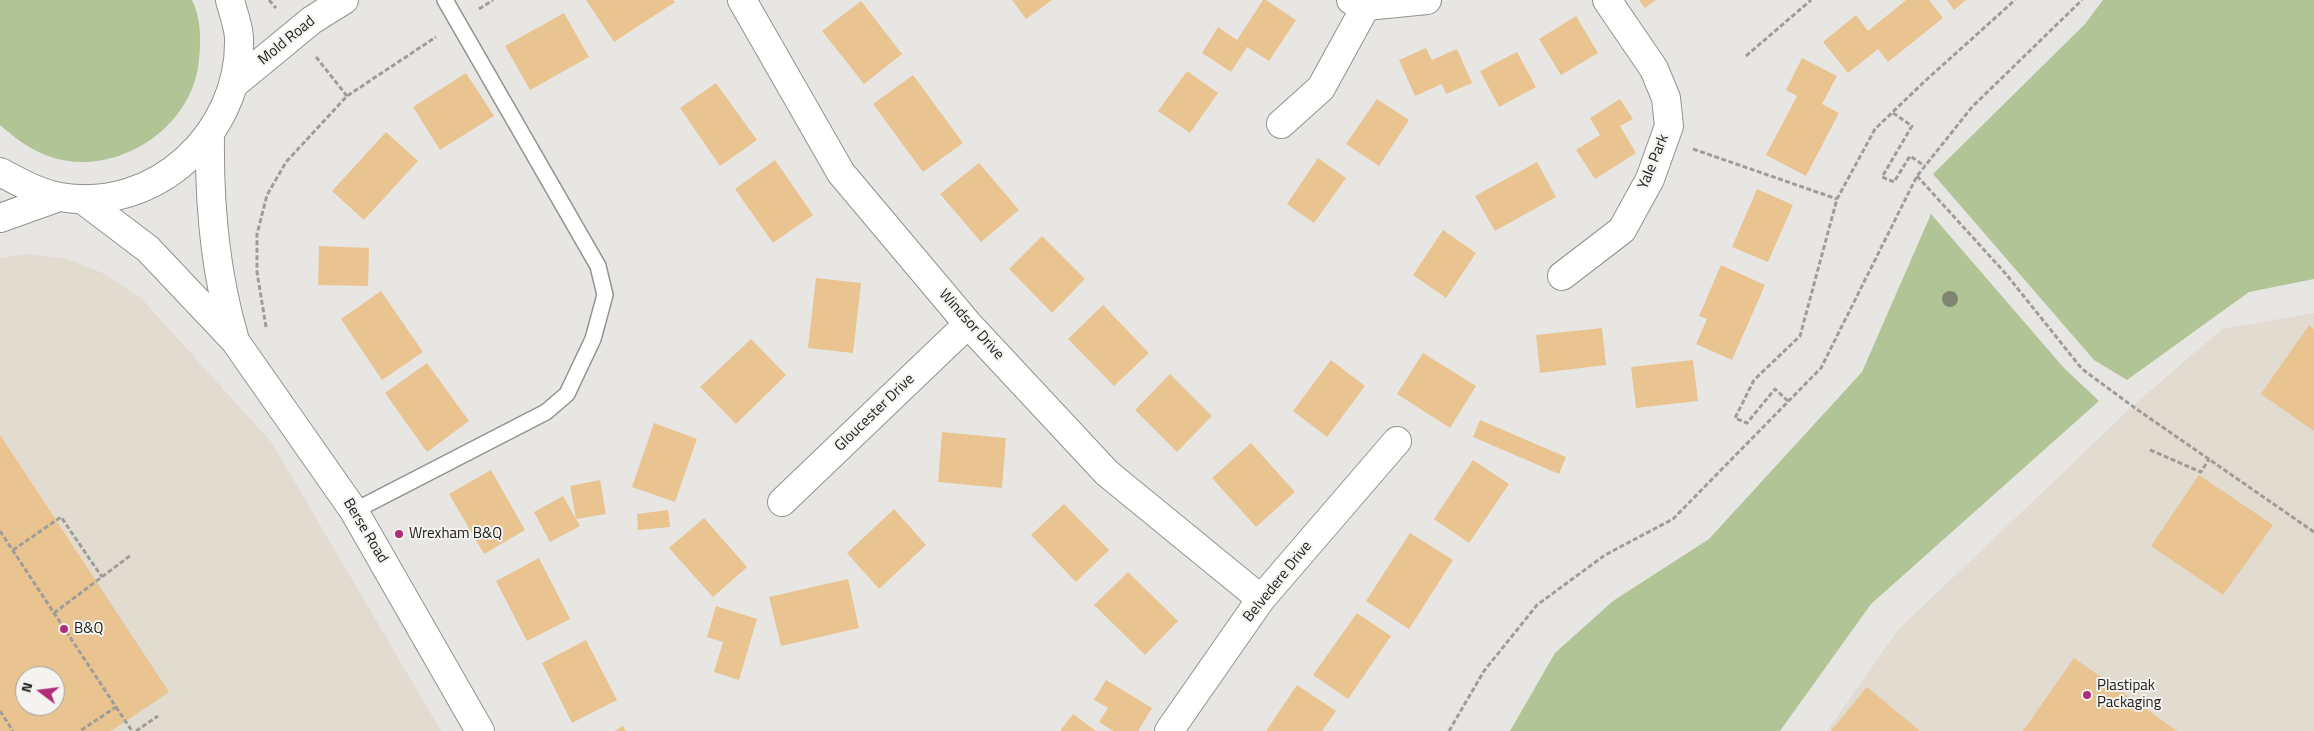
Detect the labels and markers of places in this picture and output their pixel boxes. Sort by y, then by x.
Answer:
place label: Wrexham B&Q [409,525,502,543]
marker: Wrexham B&Q [393,528,405,540]
place label: B&Q [74,620,103,638]
marker: B&Q [58,623,70,635]
place label: Plastipak Packaging [2097,677,2161,712]
marker: Plastipak Packaging [2081,689,2093,701]

